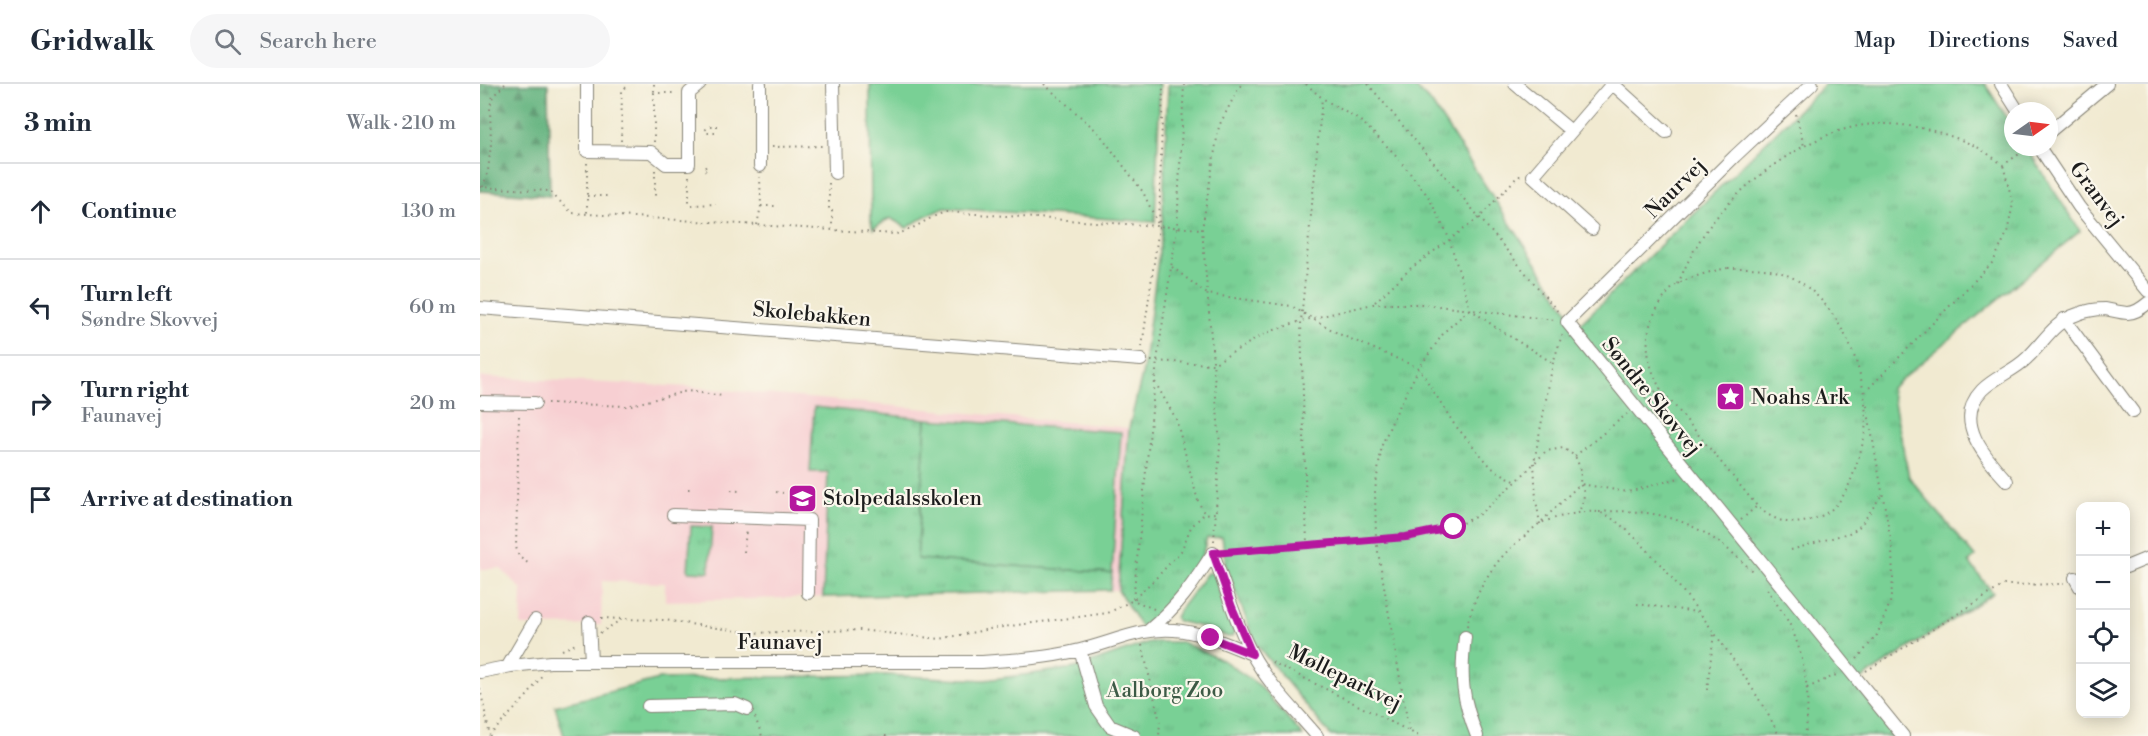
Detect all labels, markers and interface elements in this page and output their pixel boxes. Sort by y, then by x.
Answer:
search box [190,14,610,68]
text: Gridwalk [30,24,154,59]
icon: search [211,25,244,58]
text: Search here [259,28,377,55]
text: Map [1854,28,1896,54]
text: Directions [1929,28,2030,54]
text: Saved [2063,28,2118,54]
north arrow [2004,102,2058,156]
text: 3 min [24,107,92,139]
text: Walk · 210 m [347,111,456,136]
street label: Naurvej [1640,153,1712,225]
street label: Granvej [2063,157,2129,232]
icon: ahead [24,195,57,228]
text: Continue [81,198,177,225]
text: 130 m [401,199,456,224]
text: Turn left [81,281,172,308]
icon: left [24,291,57,324]
text: 60 m [409,295,456,320]
street label: Skolebakken [752,297,873,333]
text: Søndre Skovvej [81,308,219,333]
street label: Søndre Skovvej [1596,332,1707,461]
text: Turn right [81,377,189,404]
place icon: Noahs Ark [1714,381,1746,413]
place label: Noahs Ark [1751,385,1850,411]
icon: right [24,387,57,420]
text: 20 m [410,391,456,416]
text: Faunavej [81,404,163,429]
school or university icon: Stolpedalsskolen [786,482,818,514]
icon: arrive [24,483,57,516]
text: Arrive at destination [81,486,293,513]
place label: Stolpedalsskolen [823,486,982,512]
map controls [2076,502,2130,718]
button: + [2076,502,2130,556]
route start [1440,513,1466,539]
button: − [2076,556,2130,610]
button: locate [2076,610,2130,664]
route end [1197,624,1223,650]
street label: Faunavej [737,630,823,656]
street label: Mølleparkvej [1283,639,1406,717]
button: layers [2076,664,2130,718]
park label: Aalborg Zoo [1106,678,1223,704]

